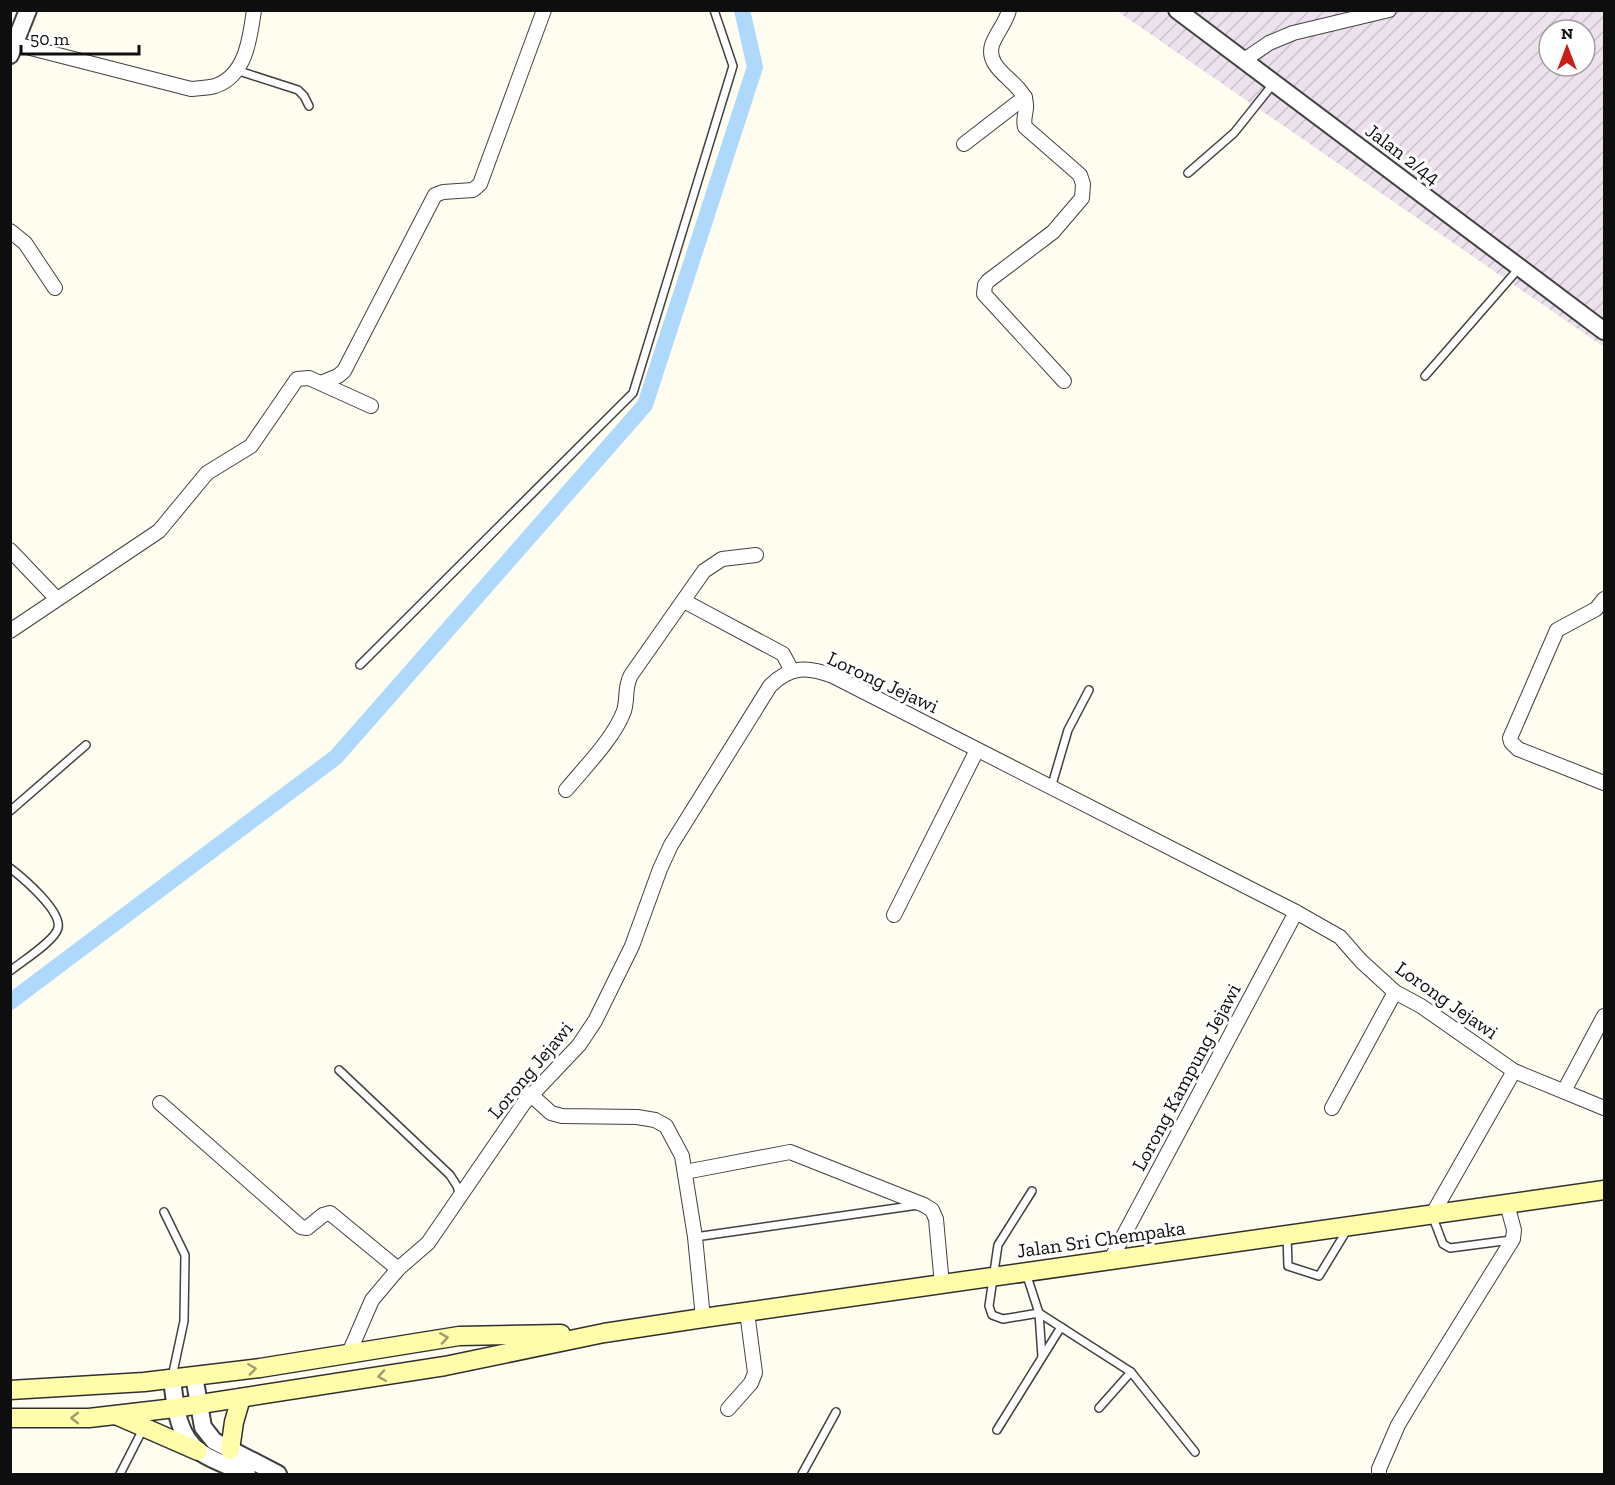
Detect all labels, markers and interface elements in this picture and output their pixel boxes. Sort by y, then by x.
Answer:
scale bar [21,18,140,56]
north arrow [1537,18,1597,78]
text: N [1561,24,1573,43]
text: 50 m [30,28,70,50]
street label: Jalan 2/44 [1361,118,1445,190]
street label: Lorong Jejawi [824,646,943,718]
street label: Lorong Jejawi [1391,956,1503,1044]
street label: Lorong Kampung Jejawi [1126,979,1246,1175]
street label: Lorong Jejawi [482,1016,578,1124]
street label: Jalan Sri Chempaka [1015,1215,1187,1263]
one-way arrow [439,1332,449,1345]
one-way arrow [247,1363,256,1375]
one-way arrow [377,1370,387,1382]
one-way arrow [70,1412,79,1424]

